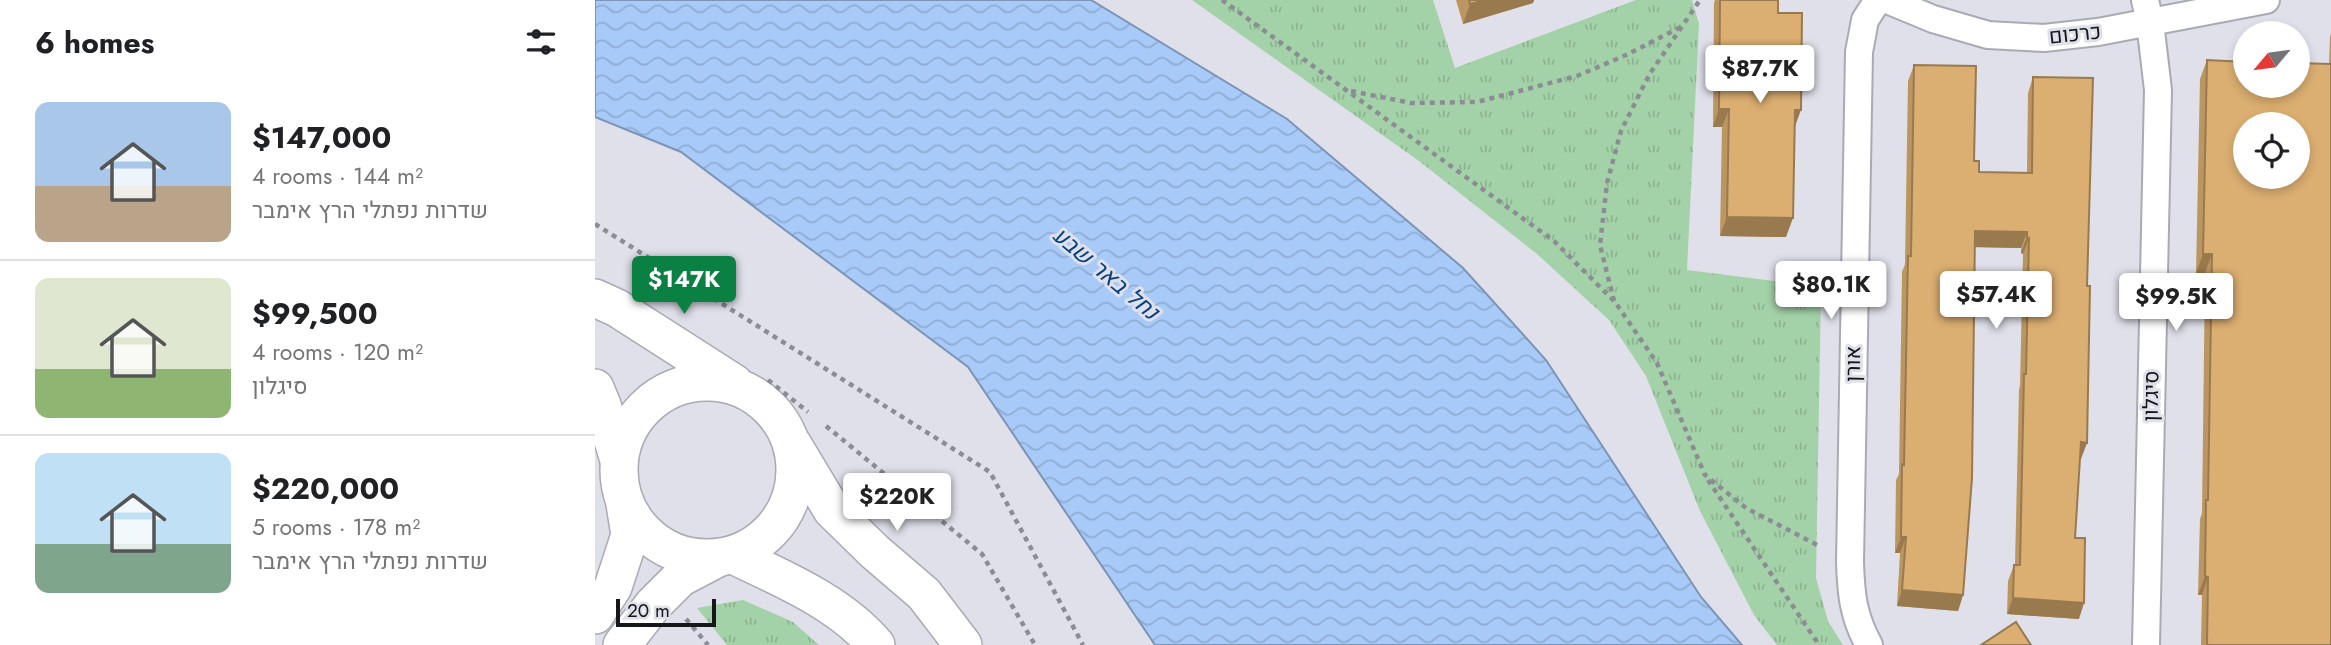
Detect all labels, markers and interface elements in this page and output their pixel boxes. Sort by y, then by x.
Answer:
street label: כרכום [2047,16,2103,52]
text: 6 homes [35,21,154,64]
north arrow [2233,21,2310,98]
map controls [2233,21,2310,189]
icon: filters [522,23,560,61]
pin: $87.7K [1703,46,1817,105]
text: $87.7K [1721,51,1799,85]
button: locate [2233,112,2310,189]
text: $147,000 [252,116,391,159]
icon: home [91,130,175,214]
text: 4 rooms · 144 m² [252,159,423,193]
text: שדרות נפתלי הרץ אימבר [252,193,488,227]
water label: נחל באר שבע [1045,218,1168,329]
pin: $147K [635,256,733,316]
text: $147K [648,262,720,296]
pin: $80.1K [1774,262,1888,321]
text: $80.1K [1791,267,1871,301]
pin: $57.4K [1939,272,2053,331]
pin: $99.5K [2119,274,2233,333]
text: $57.4K [1956,277,2036,311]
text: $99.5K [2135,279,2217,313]
text: $99,500 [252,292,378,335]
icon: home [91,306,175,390]
text: 4 rooms · 120 m² [252,335,423,369]
street label: אורן [1838,346,1868,382]
text: סיגלון [252,369,308,403]
street label: סיגלון [2136,370,2166,422]
text: $220,000 [252,467,399,510]
pin: $220K [848,474,946,533]
text: $220K [859,479,935,513]
icon: home [91,481,175,565]
text: 5 rooms · 178 m² [252,510,420,544]
text: שדרות נפתלי הרץ אימבר [252,544,488,578]
scale bar [616,596,716,628]
text: 20 m [627,597,670,624]

